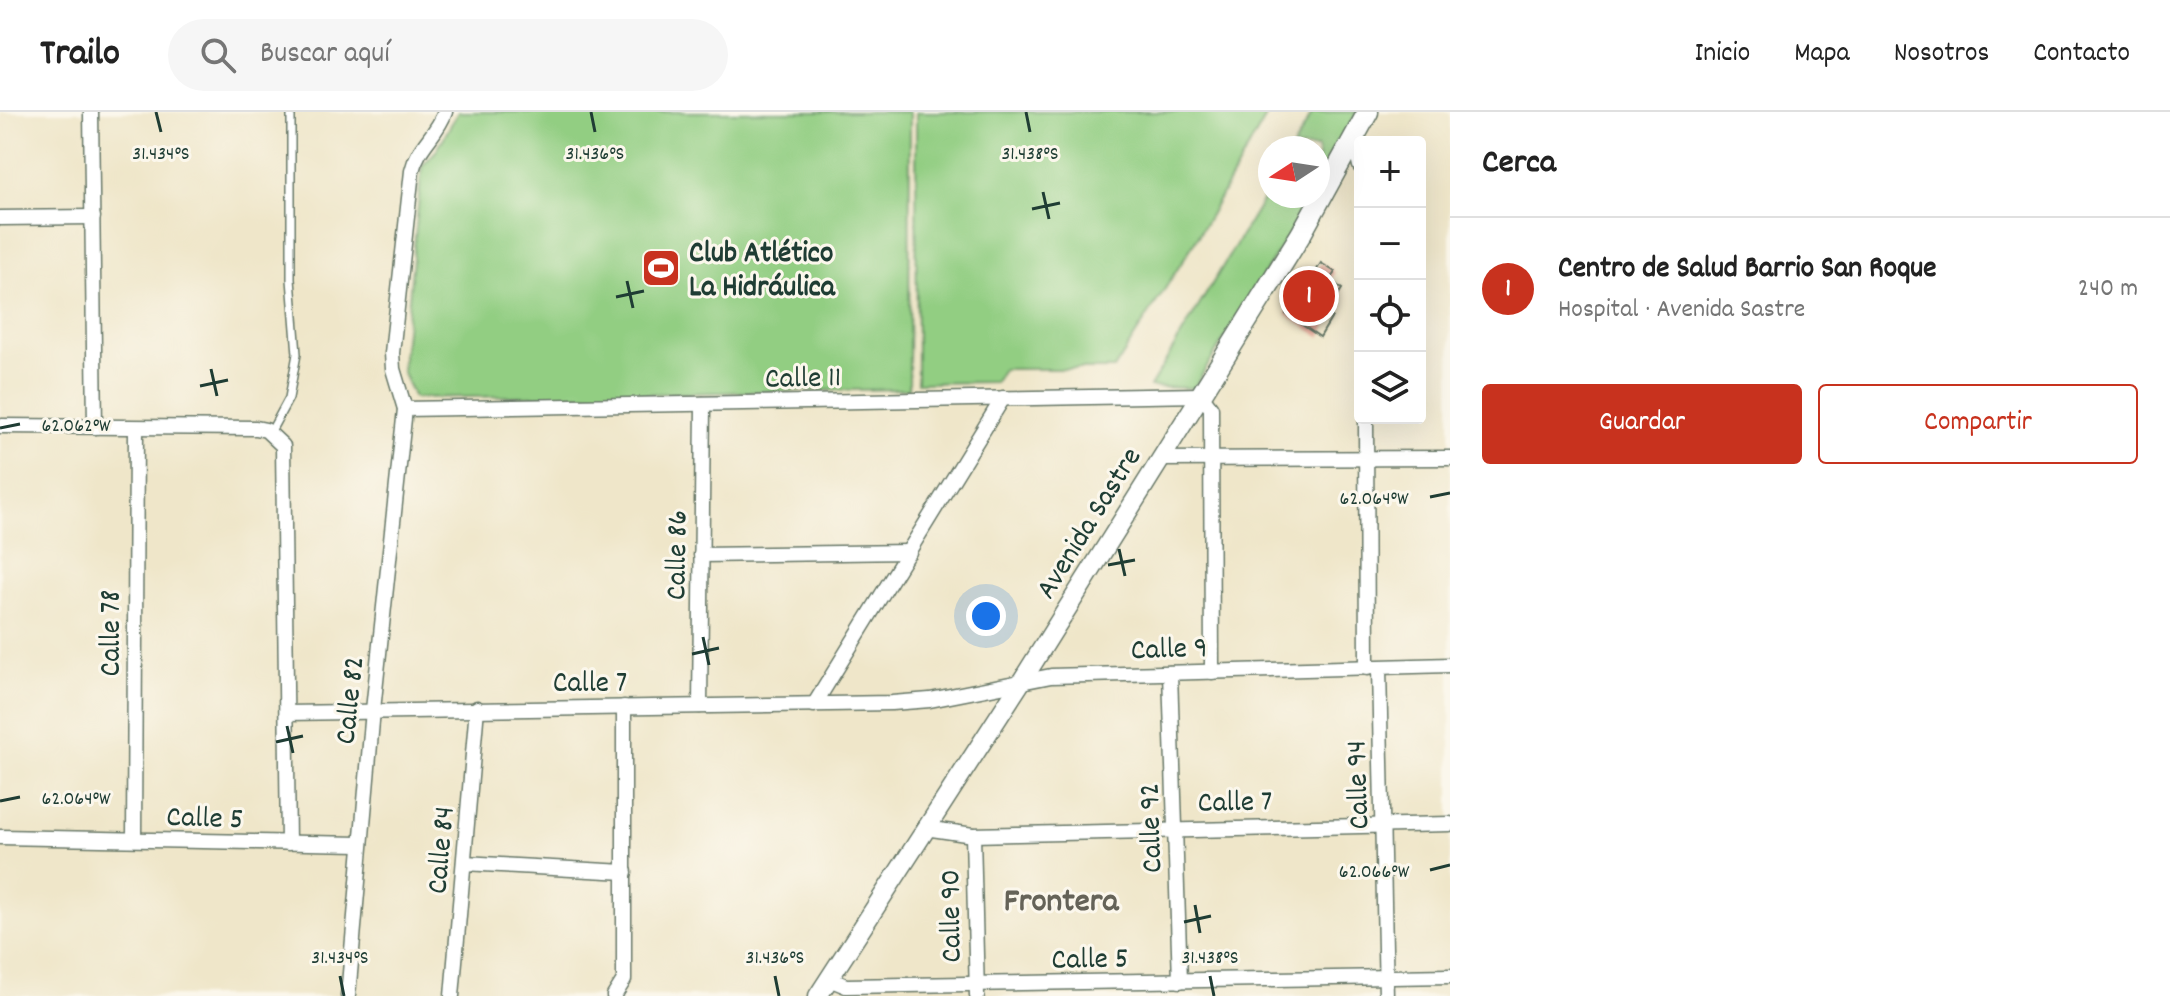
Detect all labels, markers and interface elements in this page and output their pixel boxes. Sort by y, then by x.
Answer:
search box [168,19,728,91]
text: Trailo [40,28,120,83]
icon: search [196,33,240,77]
text: Buscar aquí [260,34,390,77]
text: Inicio [1695,35,1750,75]
text: Mapa [1794,35,1850,75]
text: Nosotros [1894,35,1989,75]
text: Contacto [2033,35,2130,75]
north arrow [1258,136,1330,208]
map controls [1354,136,1426,424]
button: + [1354,136,1426,208]
text: Cerca [1482,140,1556,189]
text: 31.434°S [132,141,190,169]
text: 31.436°S [566,141,624,169]
text: 31.438°S [1001,141,1059,169]
button: − [1354,208,1426,280]
place label: Club Atlético La Hidráulica [689,234,836,311]
sports icon: Club Atlético La Hidráulica [640,247,682,289]
text: Centro de Salud Barrio San Roque [1558,249,1936,292]
pin: 1 [1283,266,1335,326]
text: 1 [1505,271,1511,308]
text: 240 m [2078,271,2138,308]
button: locate [1354,280,1426,352]
text: Hospital · Avenida Sastre [1558,292,1805,329]
button: layers [1354,352,1426,424]
street label: Calle 11 [765,358,842,403]
button: Guardar [1482,384,1802,464]
button: Compartir [1818,384,2138,464]
text: 62.062°W [41,413,111,441]
street label: Avenida Sastre [1027,440,1155,609]
text: 62.064°W [1340,486,1409,514]
street label: Calle 86 [657,510,702,600]
street label: Calle 78 [92,590,135,676]
your location [966,596,1006,636]
street label: Calle 9 [1130,629,1208,674]
street label: Calle 82 [326,654,378,747]
street label: Calle 7 [553,664,627,707]
street label: Calle 94 [1337,739,1384,830]
street label: Calle 92 [1130,782,1177,874]
street label: Calle 7 [1197,782,1273,827]
text: 62.064°W [42,786,111,814]
street label: Calle 5 [166,798,244,843]
street label: Calle 84 [418,805,469,896]
text: 62.066°W [1339,859,1410,887]
street label: Calle 90 [931,869,976,963]
district label: Frontera [1004,879,1119,928]
street label: Calle 5 [1051,939,1129,984]
text: 31.434°S [311,945,369,973]
text: 31.436°S [746,945,804,973]
text: 31.438°S [1181,945,1239,973]

